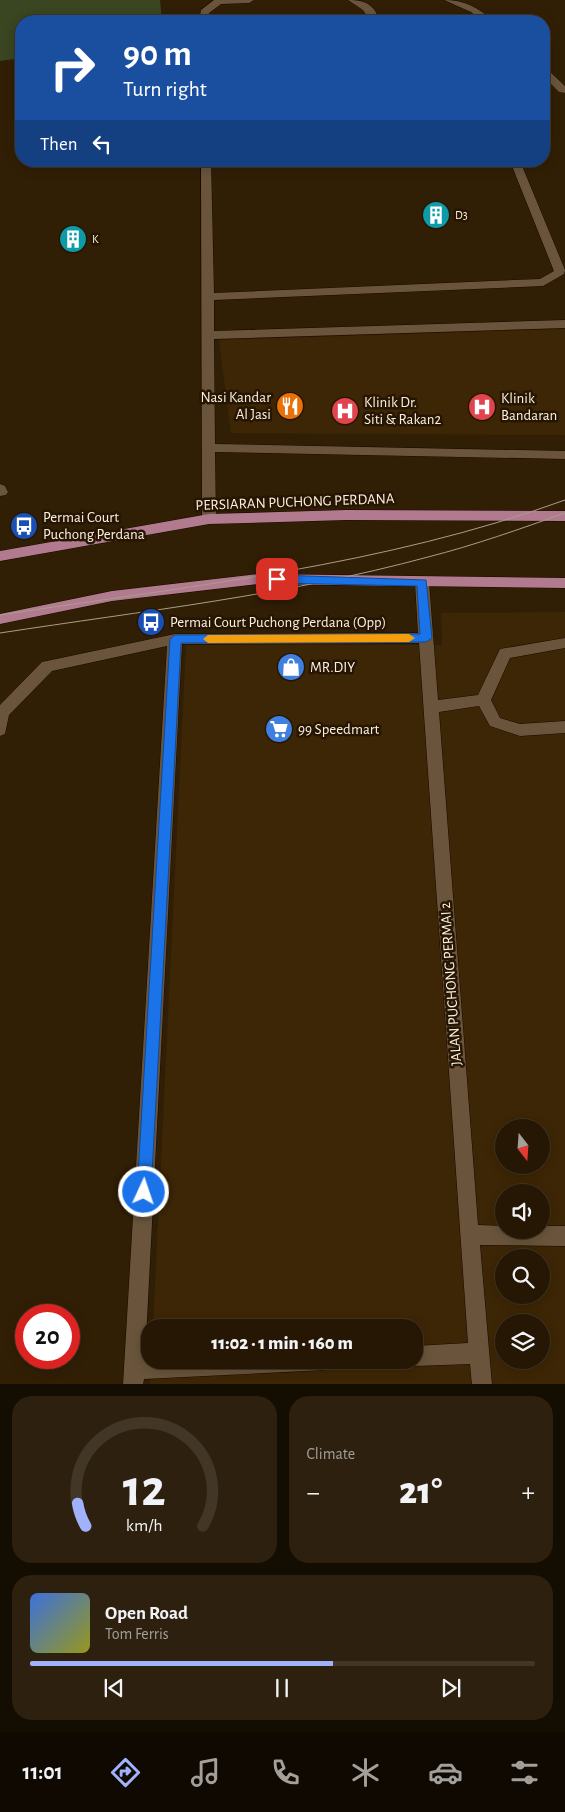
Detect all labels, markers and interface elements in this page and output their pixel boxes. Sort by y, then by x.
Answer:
icon: right [40,35,105,100]
text: 90 m [123,37,192,72]
text: Turn right [123,78,207,100]
icon: left [88,130,116,158]
text: Then [40,135,78,154]
building icon: D3 [421,200,451,230]
place label: D3 [455,209,468,221]
building icon: K [58,224,88,254]
place label: K [92,233,99,245]
place label: Nasi Kandar Al Jasi [200,390,271,422]
restaurant icon: Nasi Kandar Al Jasi [275,391,305,421]
place label: Klinik Bandaran [501,391,557,423]
hospital icon: Klinik Bandaran [467,392,497,422]
place label: Klinik Dr. Siti & Rakan2 [364,395,442,427]
hospital icon: Klinik Dr. Siti & Rakan2 [330,396,360,426]
street label: PERSIARAN PUCHONG PERDANA [195,491,395,513]
place label: Permai Court Puchong Perdana [43,510,145,542]
bus stop icon: Permai Court Puchong Perdana [9,511,39,541]
pin [256,558,298,600]
icon: arrive [263,565,291,593]
bus stop icon: Permai Court Puchong Perdana (Opp) [136,607,166,637]
place label: Permai Court Puchong Perdana (Opp) [170,615,386,630]
shop icon: MR.DIY [276,652,306,682]
place label: MR.DIY [310,660,355,675]
supermarket icon: 99 Speedmart [264,714,294,744]
place label: 99 Speedmart [298,722,380,737]
street label: JALAN PUCHONG PERMAI 2 [438,901,464,1066]
north arrow [495,1119,550,1174]
map controls [495,1119,550,1369]
position arrow [117,1165,169,1217]
button: sound [495,1184,550,1239]
button: search [495,1249,550,1304]
speed limit sign: 20 [15,1304,80,1369]
button: layers [495,1314,550,1369]
text: 11:02 · 1 min · 160 m [211,1334,353,1353]
text: Climate [307,1446,355,1462]
text: 12 [123,1463,166,1515]
text: 21° [399,1473,442,1511]
text: − [307,1479,320,1507]
text: + [522,1479,535,1507]
text: km/h [126,1517,163,1535]
text: Open Road [105,1604,188,1623]
text: Tom Ferris [105,1626,169,1642]
icon: previous [100,1674,128,1702]
icon: pause [268,1674,296,1702]
icon: next [437,1674,465,1702]
icon: directions [108,1755,143,1790]
icon: music [188,1755,223,1790]
icon: phone [268,1755,303,1790]
icon: climate [348,1755,383,1790]
icon: car [428,1755,463,1790]
icon: filters [507,1755,542,1790]
text: 11:01 [22,1761,63,1783]

